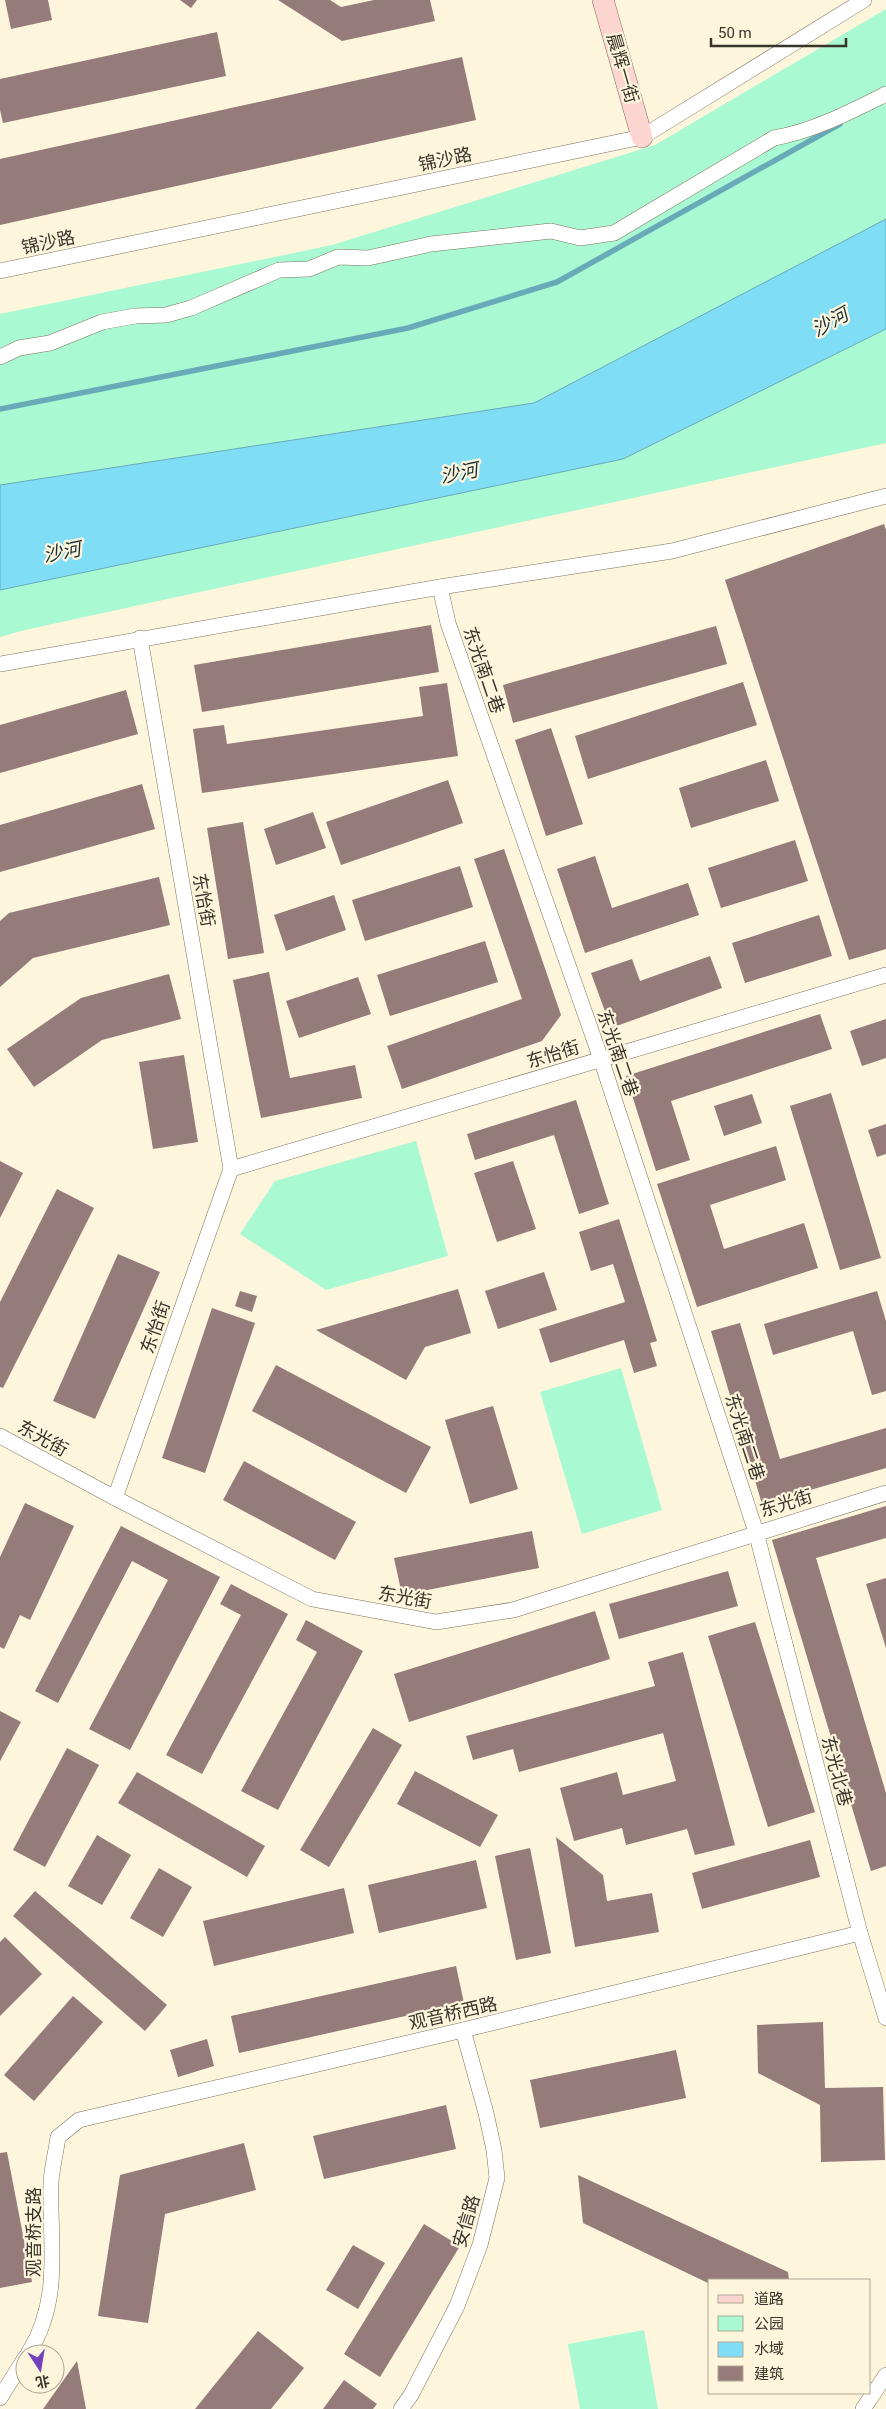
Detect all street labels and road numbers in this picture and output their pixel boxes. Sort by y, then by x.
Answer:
street label: 晨辉一街 [603,31,643,105]
street label: 锦沙路 [416,143,474,175]
street label: 锦沙路 [19,226,77,258]
street label: 东光南二巷 [459,624,509,716]
street label: 东怡街 [189,872,219,928]
street label: 东光南二巷 [593,1007,643,1099]
street label: 东怡街 [524,1036,582,1072]
street label: 东怡街 [136,1298,174,1356]
street label: 东光南二巷 [721,1391,769,1483]
street label: 东光街 [14,1416,72,1460]
street label: 东光街 [757,1485,815,1521]
street label: 东光街 [377,1582,433,1612]
street label: 东光北巷 [818,1734,856,1808]
street label: 观音桥西路 [407,1993,499,2033]
street label: 观音桥支路 [23,2187,44,2277]
street label: 安信路 [448,2192,484,2250]

